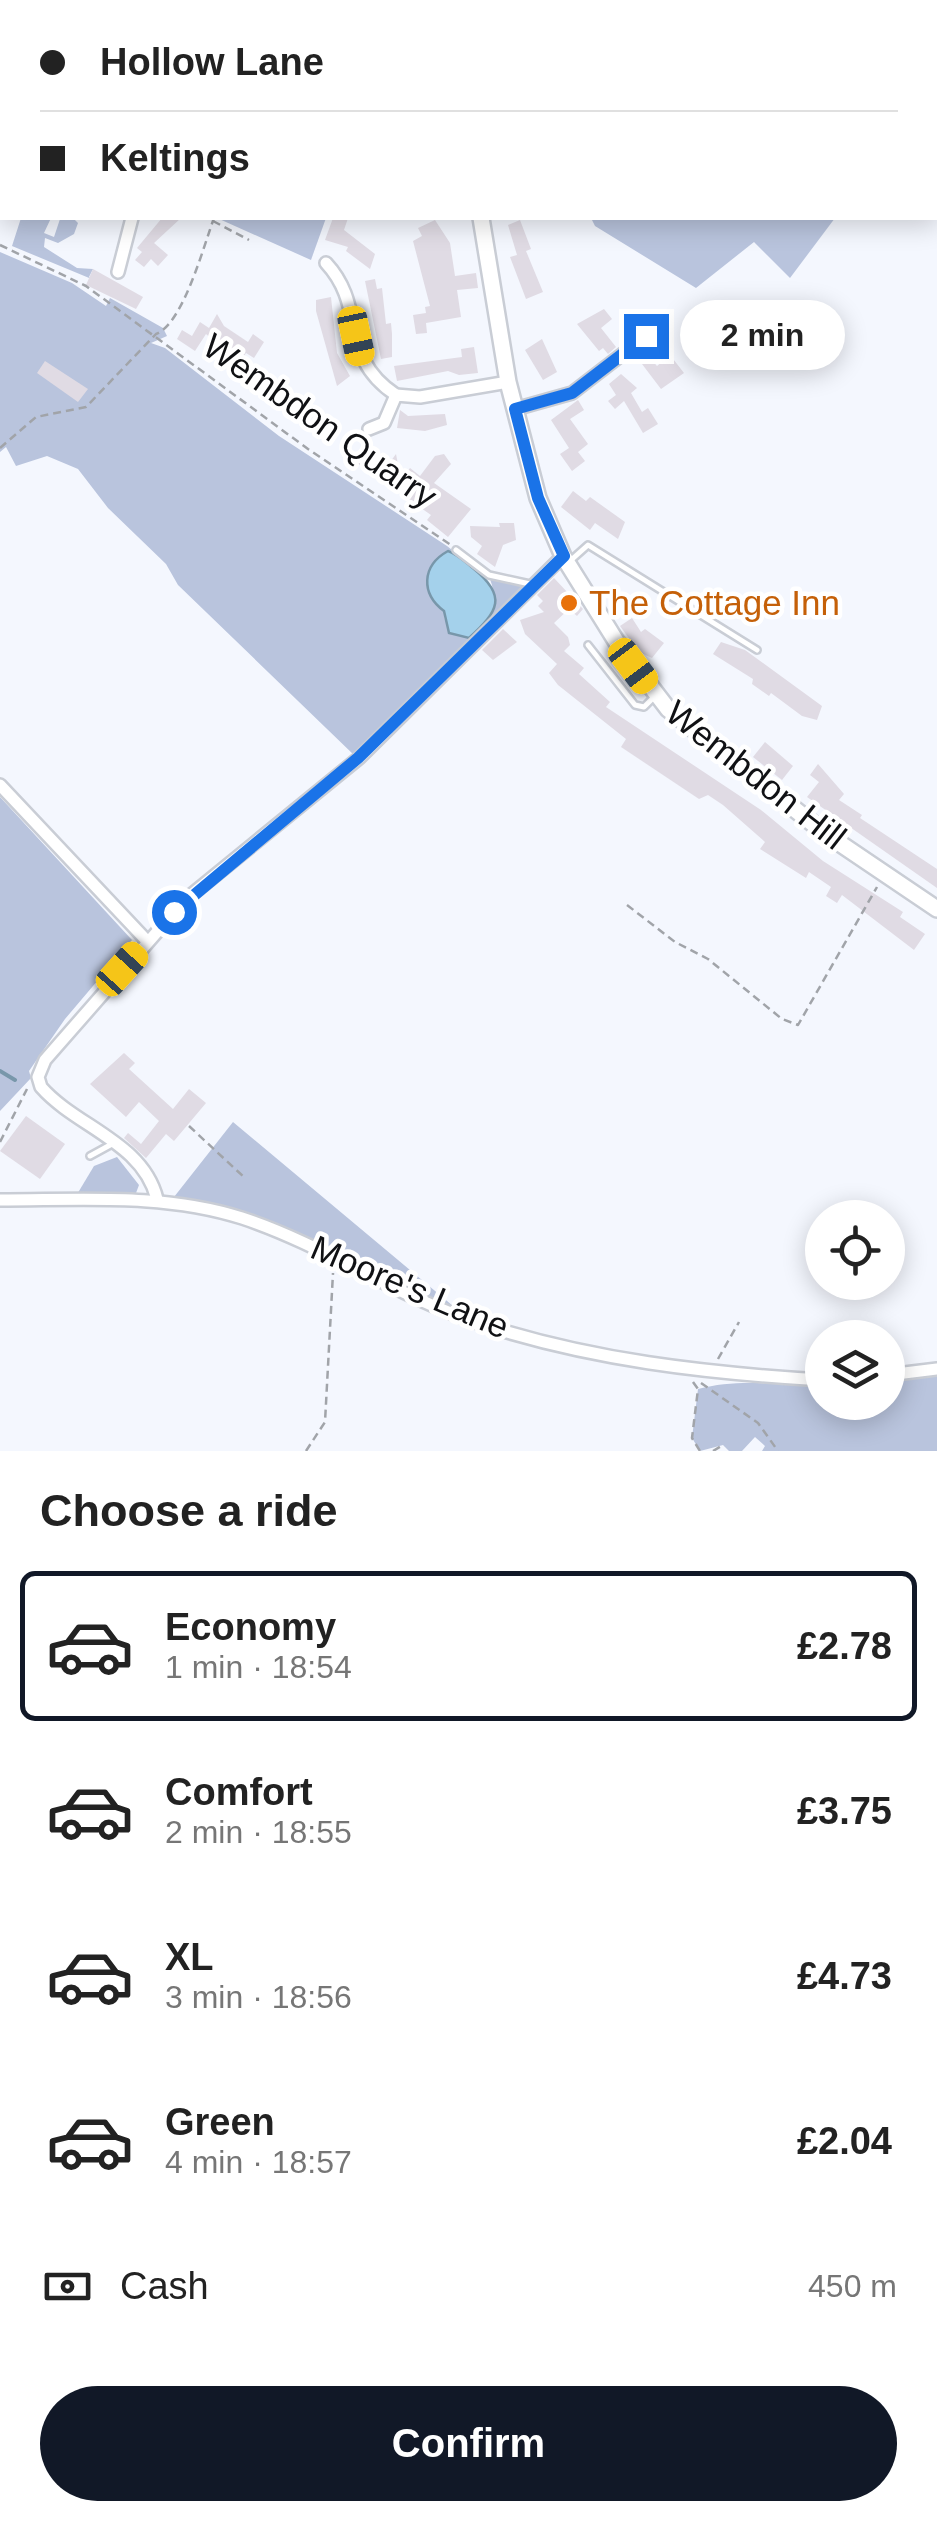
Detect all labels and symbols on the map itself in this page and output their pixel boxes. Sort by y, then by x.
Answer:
callout: 2 min [681,301,846,371]
car [335,304,377,368]
route end [624,314,669,359]
street label: Wembdon Quarry [196,326,445,516]
place label: The Cottage Inn [589,583,840,622]
marker: The Cottage Inn [558,592,580,614]
car [603,633,663,699]
street label: Wembdon Hill [659,692,854,857]
route start [152,890,197,935]
car [91,937,153,1001]
street label: Moore's Lane [305,1227,515,1346]

